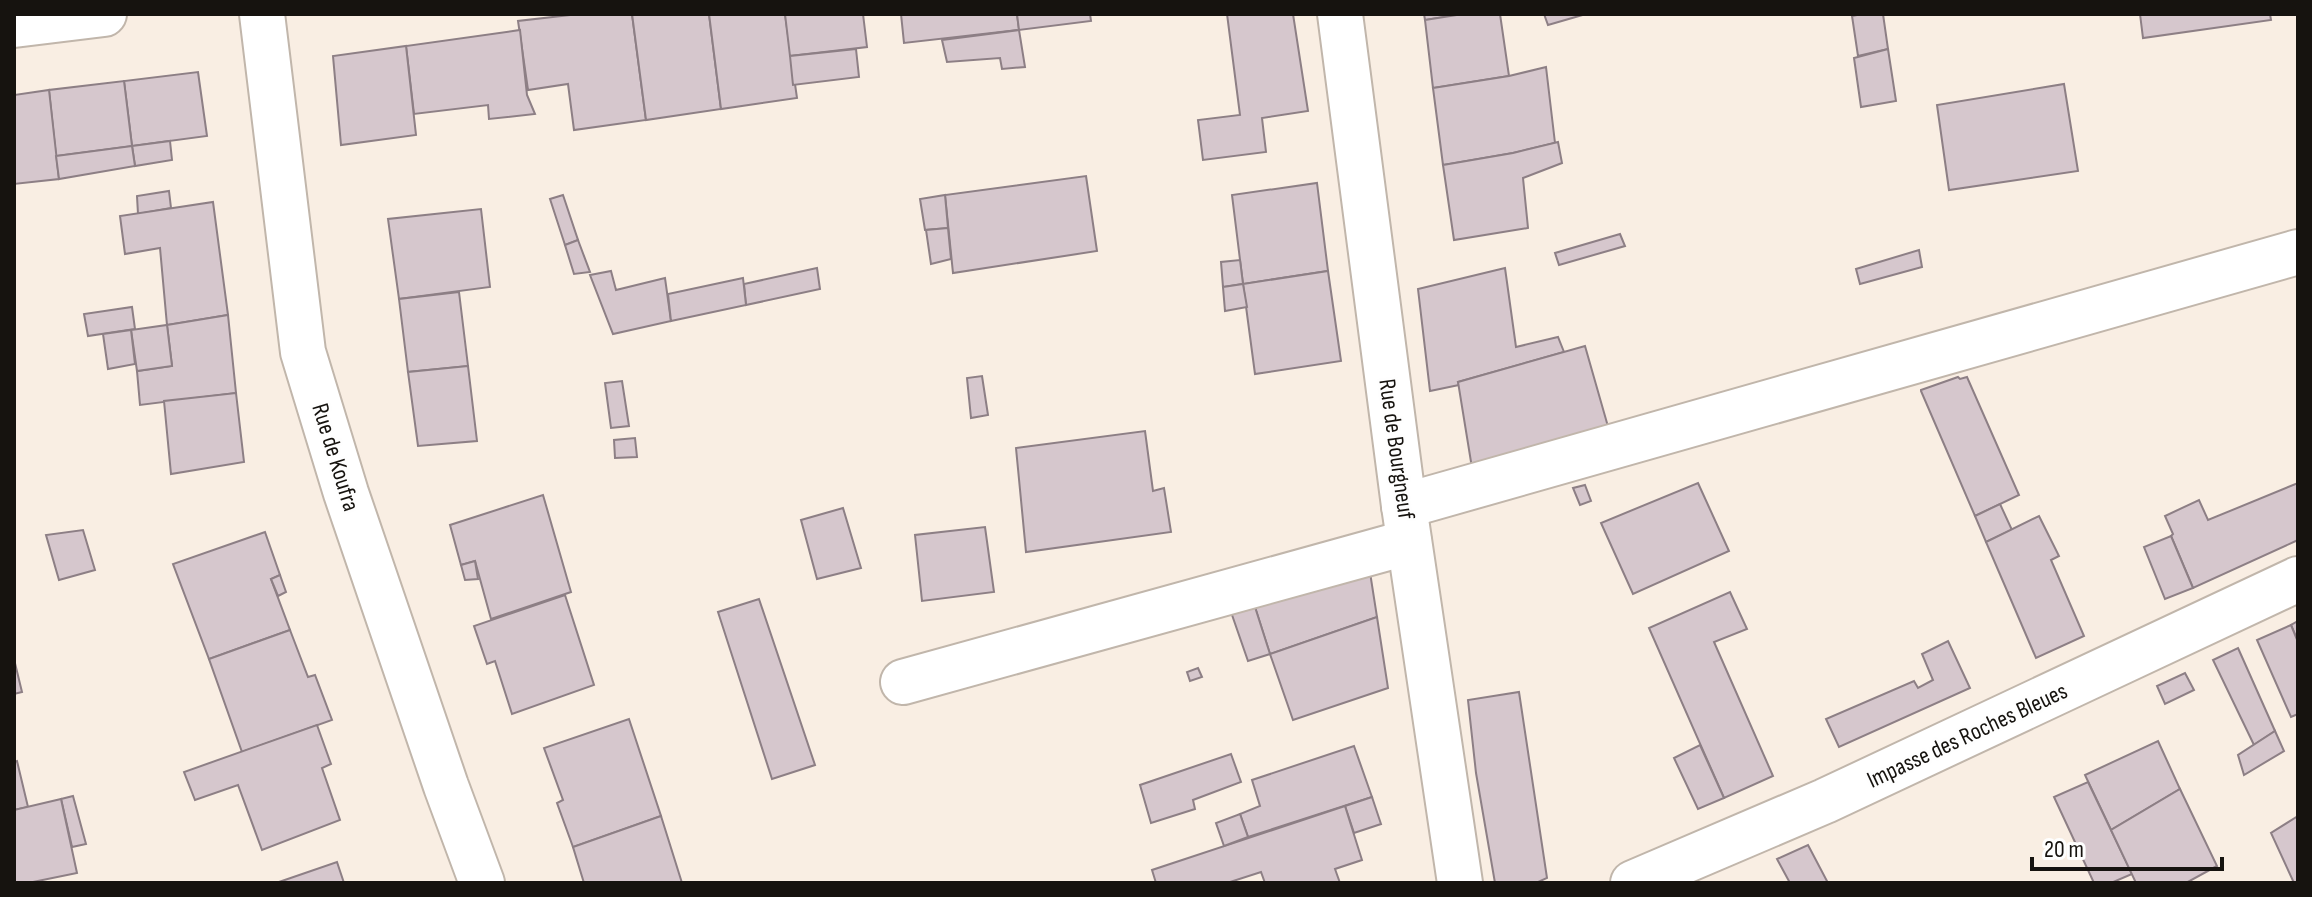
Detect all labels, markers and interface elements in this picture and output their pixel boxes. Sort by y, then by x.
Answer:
street label: Rue de Bourgneuf [1372,377,1421,522]
street label: Rue de Koufra [305,400,366,515]
street label: Impasse des Roches Bleues [1862,676,2072,795]
scale bar [2032,821,2222,871]
text: 20 m [2044,835,2084,864]

